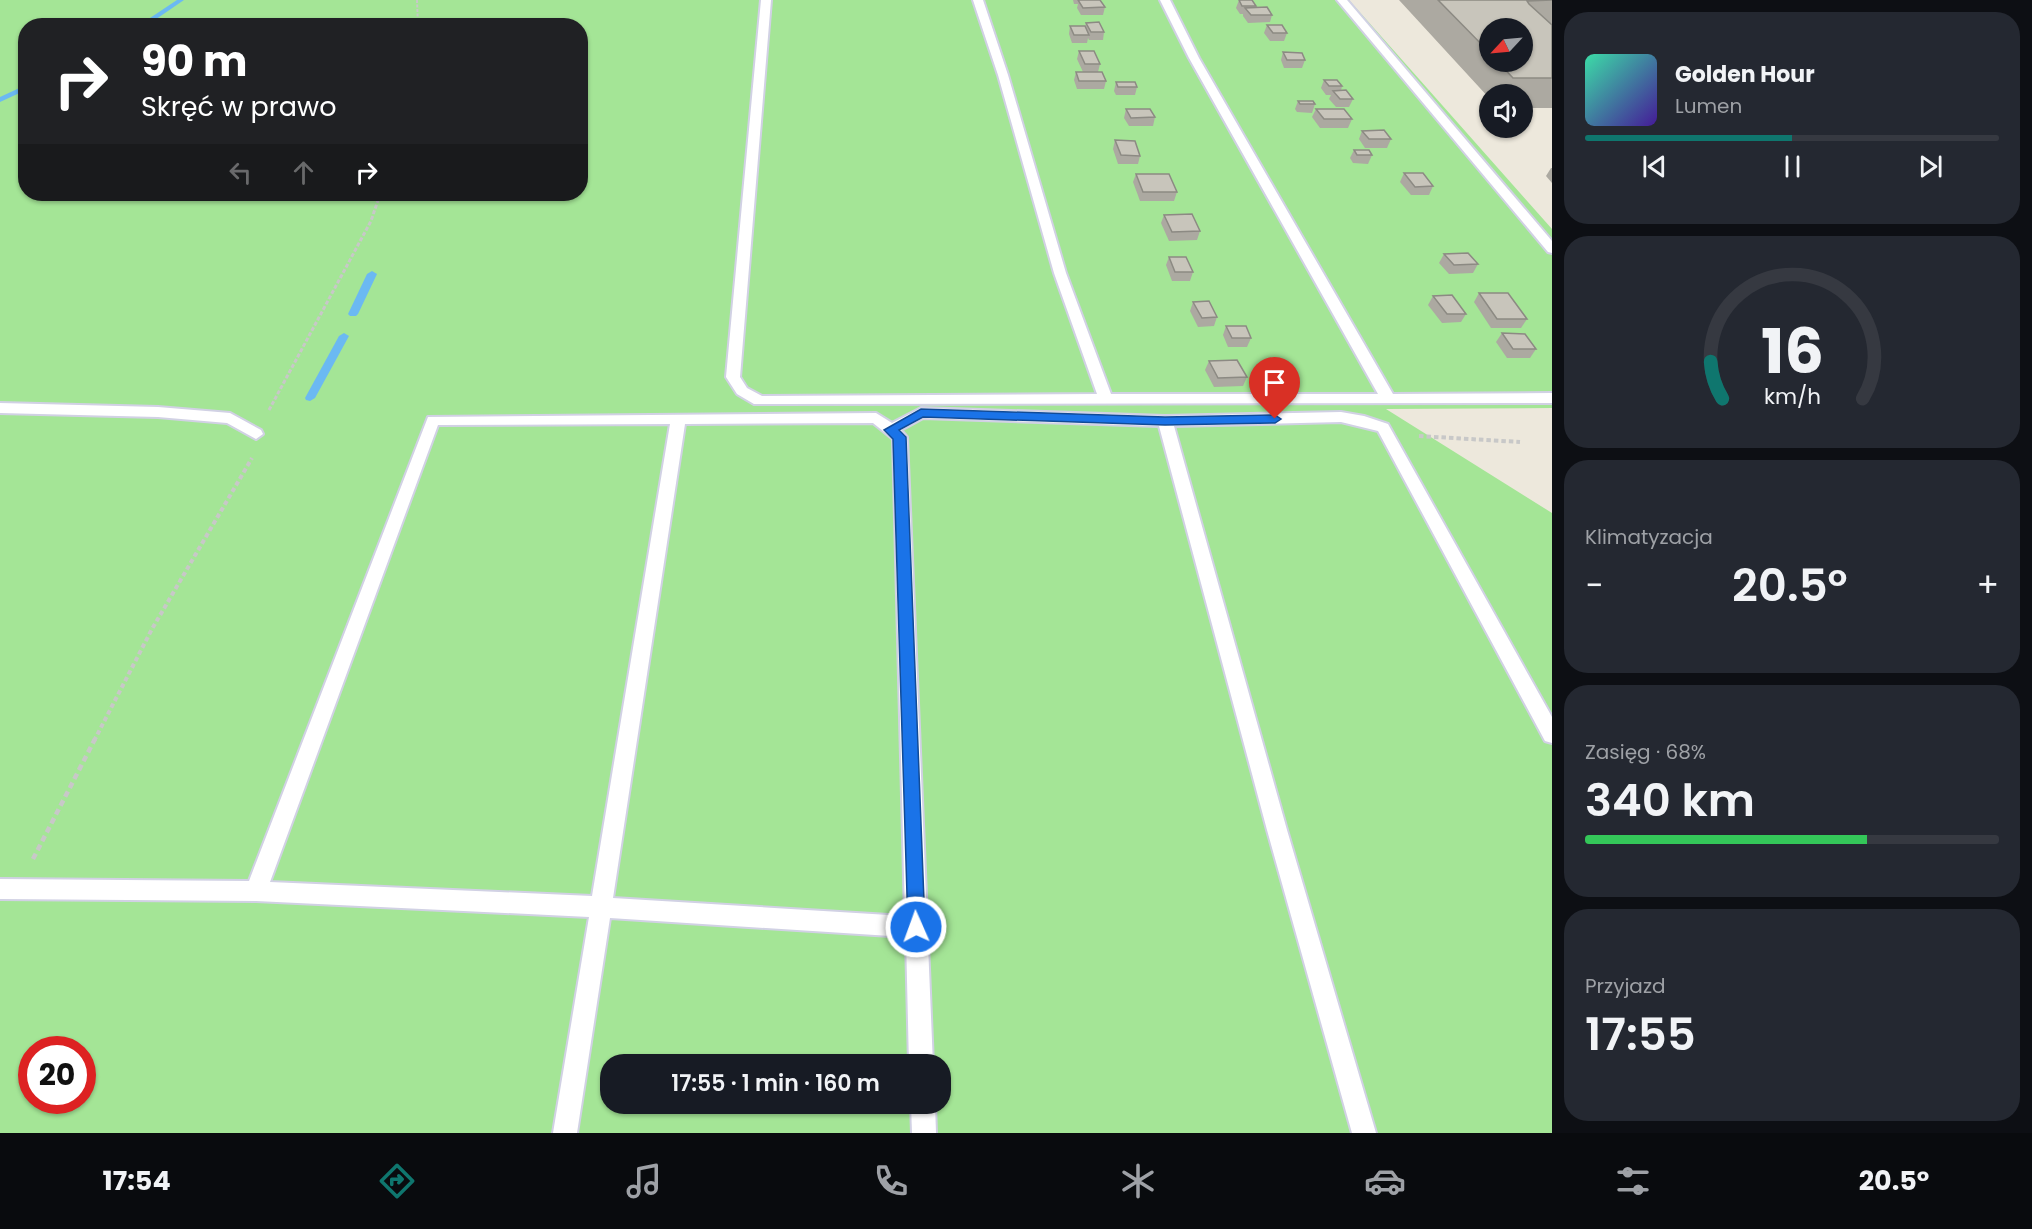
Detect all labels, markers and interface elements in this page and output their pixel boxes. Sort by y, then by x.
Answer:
north arrow [1479,18,1533,72]
map controls [1479,18,1533,138]
text: 90 m [141,32,248,91]
icon: right [42,42,120,120]
text: Golden Hour [1675,59,1815,90]
button: sound [1479,84,1533,138]
text: Skręć w prawo [141,88,337,125]
text: Lumen [1675,92,1742,120]
icon: previous [1638,150,1671,183]
icon: pause [1776,150,1809,183]
icon: next [1914,150,1947,183]
icon: left [224,156,257,189]
icon: ahead [287,156,320,189]
icon: right [350,156,383,189]
text: 16 [1760,307,1824,395]
pin [1249,357,1300,419]
icon: arrive [1258,366,1291,399]
text: km/h [1763,382,1821,413]
text: Klimatyzacja [1585,523,1713,551]
text: 20.5° [1732,554,1848,617]
text: − [1585,562,1603,609]
text: + [1976,562,1999,609]
text: Zasięg · 68% [1585,738,1706,766]
text: 340 km [1585,769,1755,832]
position arrow [884,895,948,959]
text: Przyjazd [1585,972,1666,1000]
text: 17:55 [1585,1003,1696,1066]
speed limit sign: 20 [18,1036,96,1114]
text: 17:55 · 1 min · 160 m [671,1068,880,1099]
icon: directions [376,1160,418,1202]
icon: music [623,1160,665,1202]
icon: phone [870,1160,912,1202]
icon: climate [1117,1160,1159,1202]
icon: car [1364,1160,1406,1202]
icon: filters [1612,1160,1654,1202]
text: 17:54 [103,1162,171,1199]
text: 20.5° [1859,1162,1929,1199]

